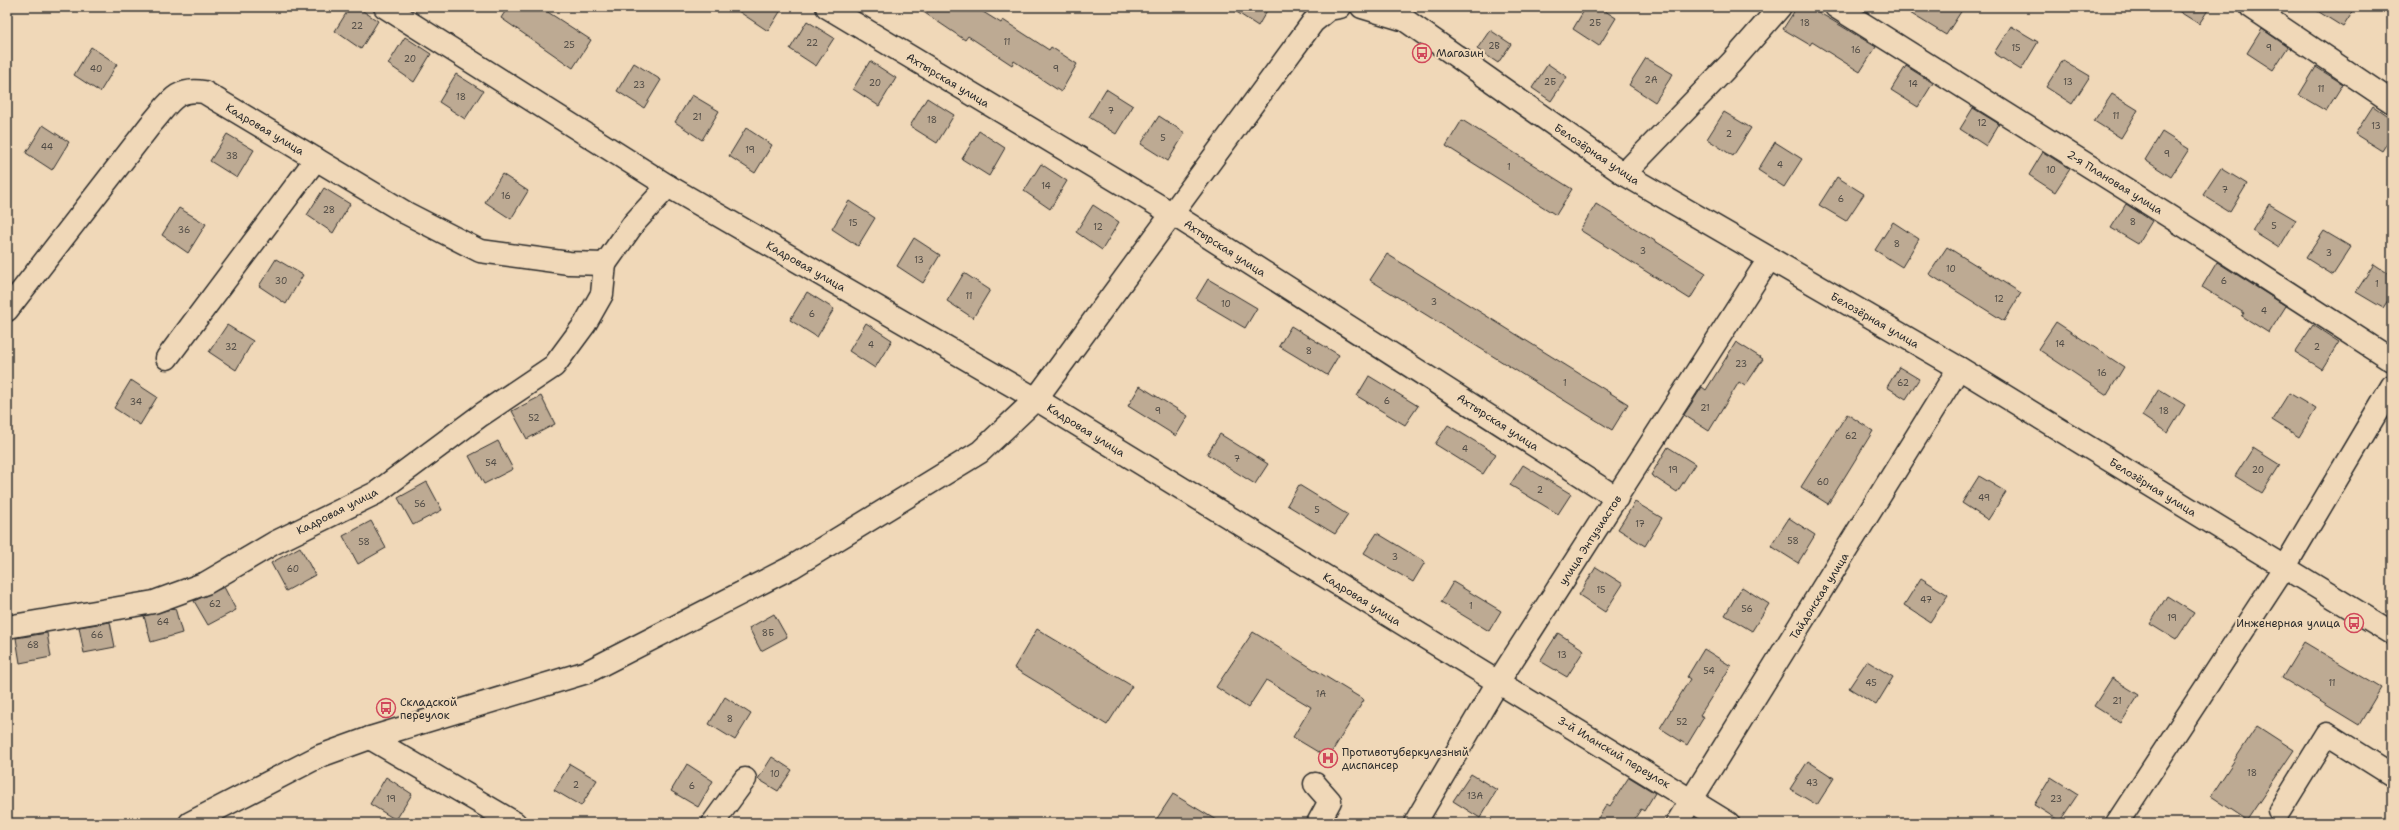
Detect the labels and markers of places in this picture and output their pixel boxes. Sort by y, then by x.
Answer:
bus stop icon: Магазин [1411,42,1433,64]
place label: Магазин [1436,46,1484,61]
bus stop icon: Инженерная улица [2343,612,2365,634]
place label: Инженерная улица [2236,616,2340,631]
place label: Складской переулок [400,695,457,723]
bus stop icon: Складской переулок [375,697,397,719]
place label: Противотуберкулезный диспансер [1342,745,1469,773]
hospital icon: Противотуберкулезный диспансер [1317,747,1339,769]

